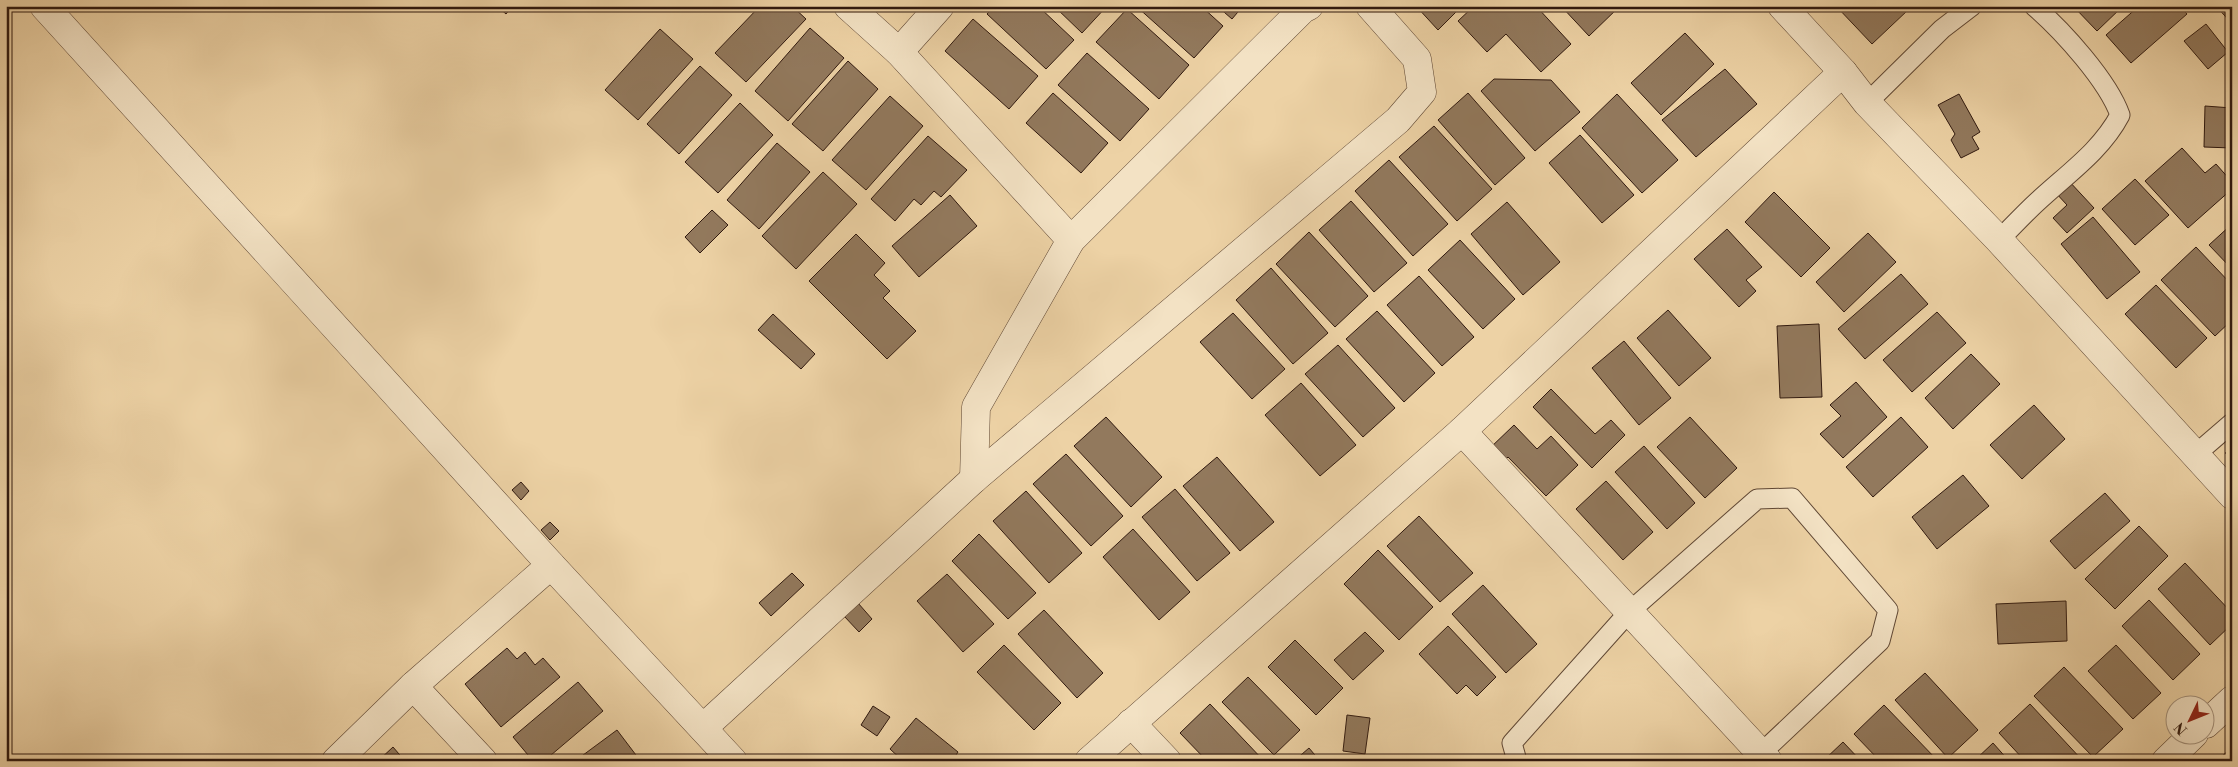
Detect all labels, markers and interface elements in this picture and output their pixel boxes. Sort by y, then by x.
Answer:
north arrow [2166,694,2216,744]
text: N [2171,718,2192,738]

